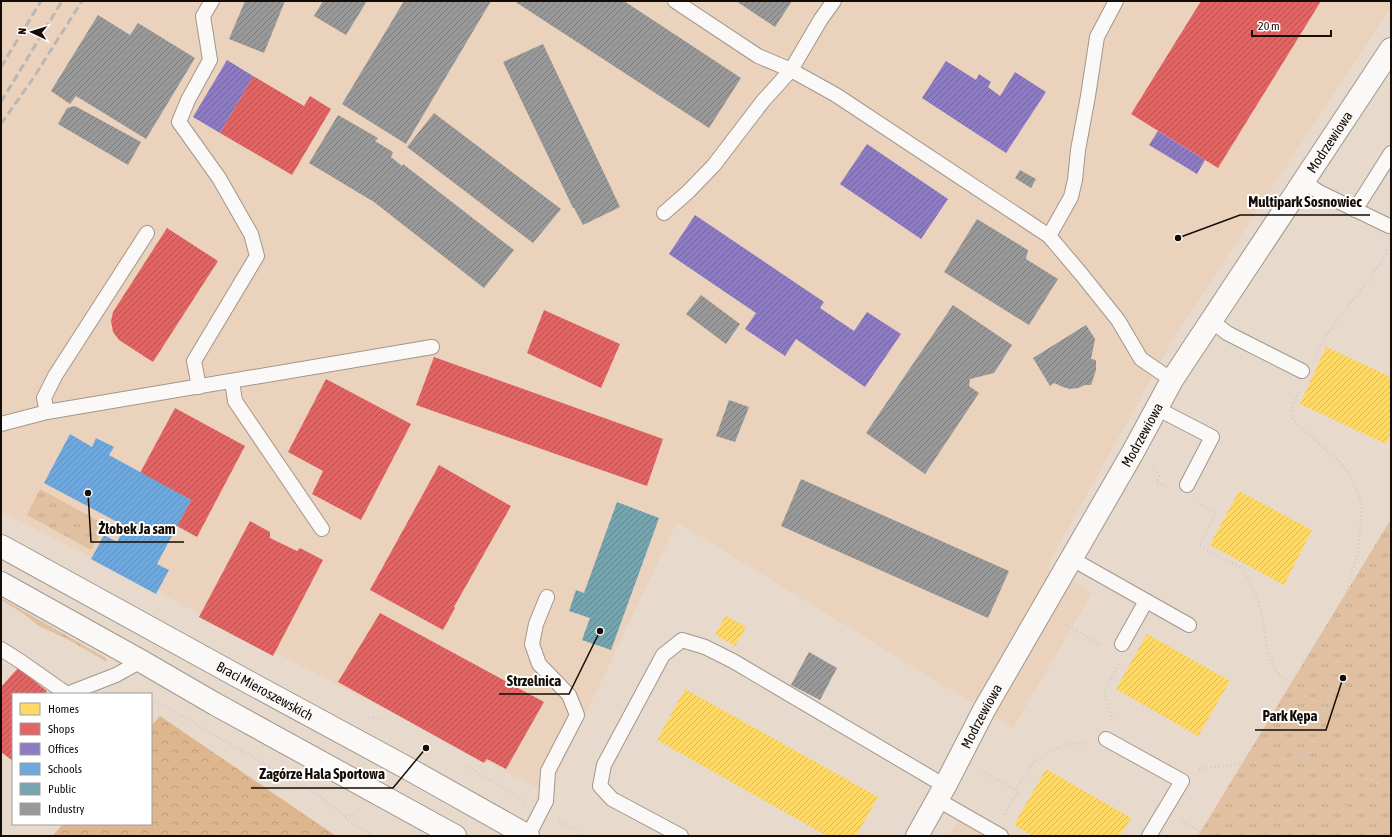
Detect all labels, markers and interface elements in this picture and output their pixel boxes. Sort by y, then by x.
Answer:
north arrow [12,12,52,52]
scale bar [1252,12,1331,38]
text: 20 m [1258,19,1280,33]
text: N [16,28,28,35]
street label: Modrzewiowa [1303,108,1356,176]
callout: Multipark Sosnowiec [1240,188,1370,215]
text: Multipark Sosnowiec [1248,193,1362,210]
street label: Modrzewiowa [1118,400,1166,470]
callout: Żłobek Ja sam [91,515,184,542]
text: Żłobek Ja sam [98,520,176,537]
street label: Braci Mieroszewskich [214,658,316,724]
callout: Strzelnica [499,667,569,694]
text: Strzelnica [507,672,561,689]
street label: Modrzewiowa [958,681,1005,751]
legend [12,693,152,825]
text: Homes [48,702,79,716]
callout: Park Kępa [1255,703,1326,730]
text: Park Kępa [1262,707,1318,724]
text: Shops [48,722,74,736]
text: Offices [48,742,78,756]
callout: Zagórze Hala Sportowa [251,761,393,788]
text: Schools [48,762,82,776]
text: Zagórze Hala Sportowa [259,765,385,782]
text: Public [48,782,76,796]
text: Industry [48,802,85,816]

